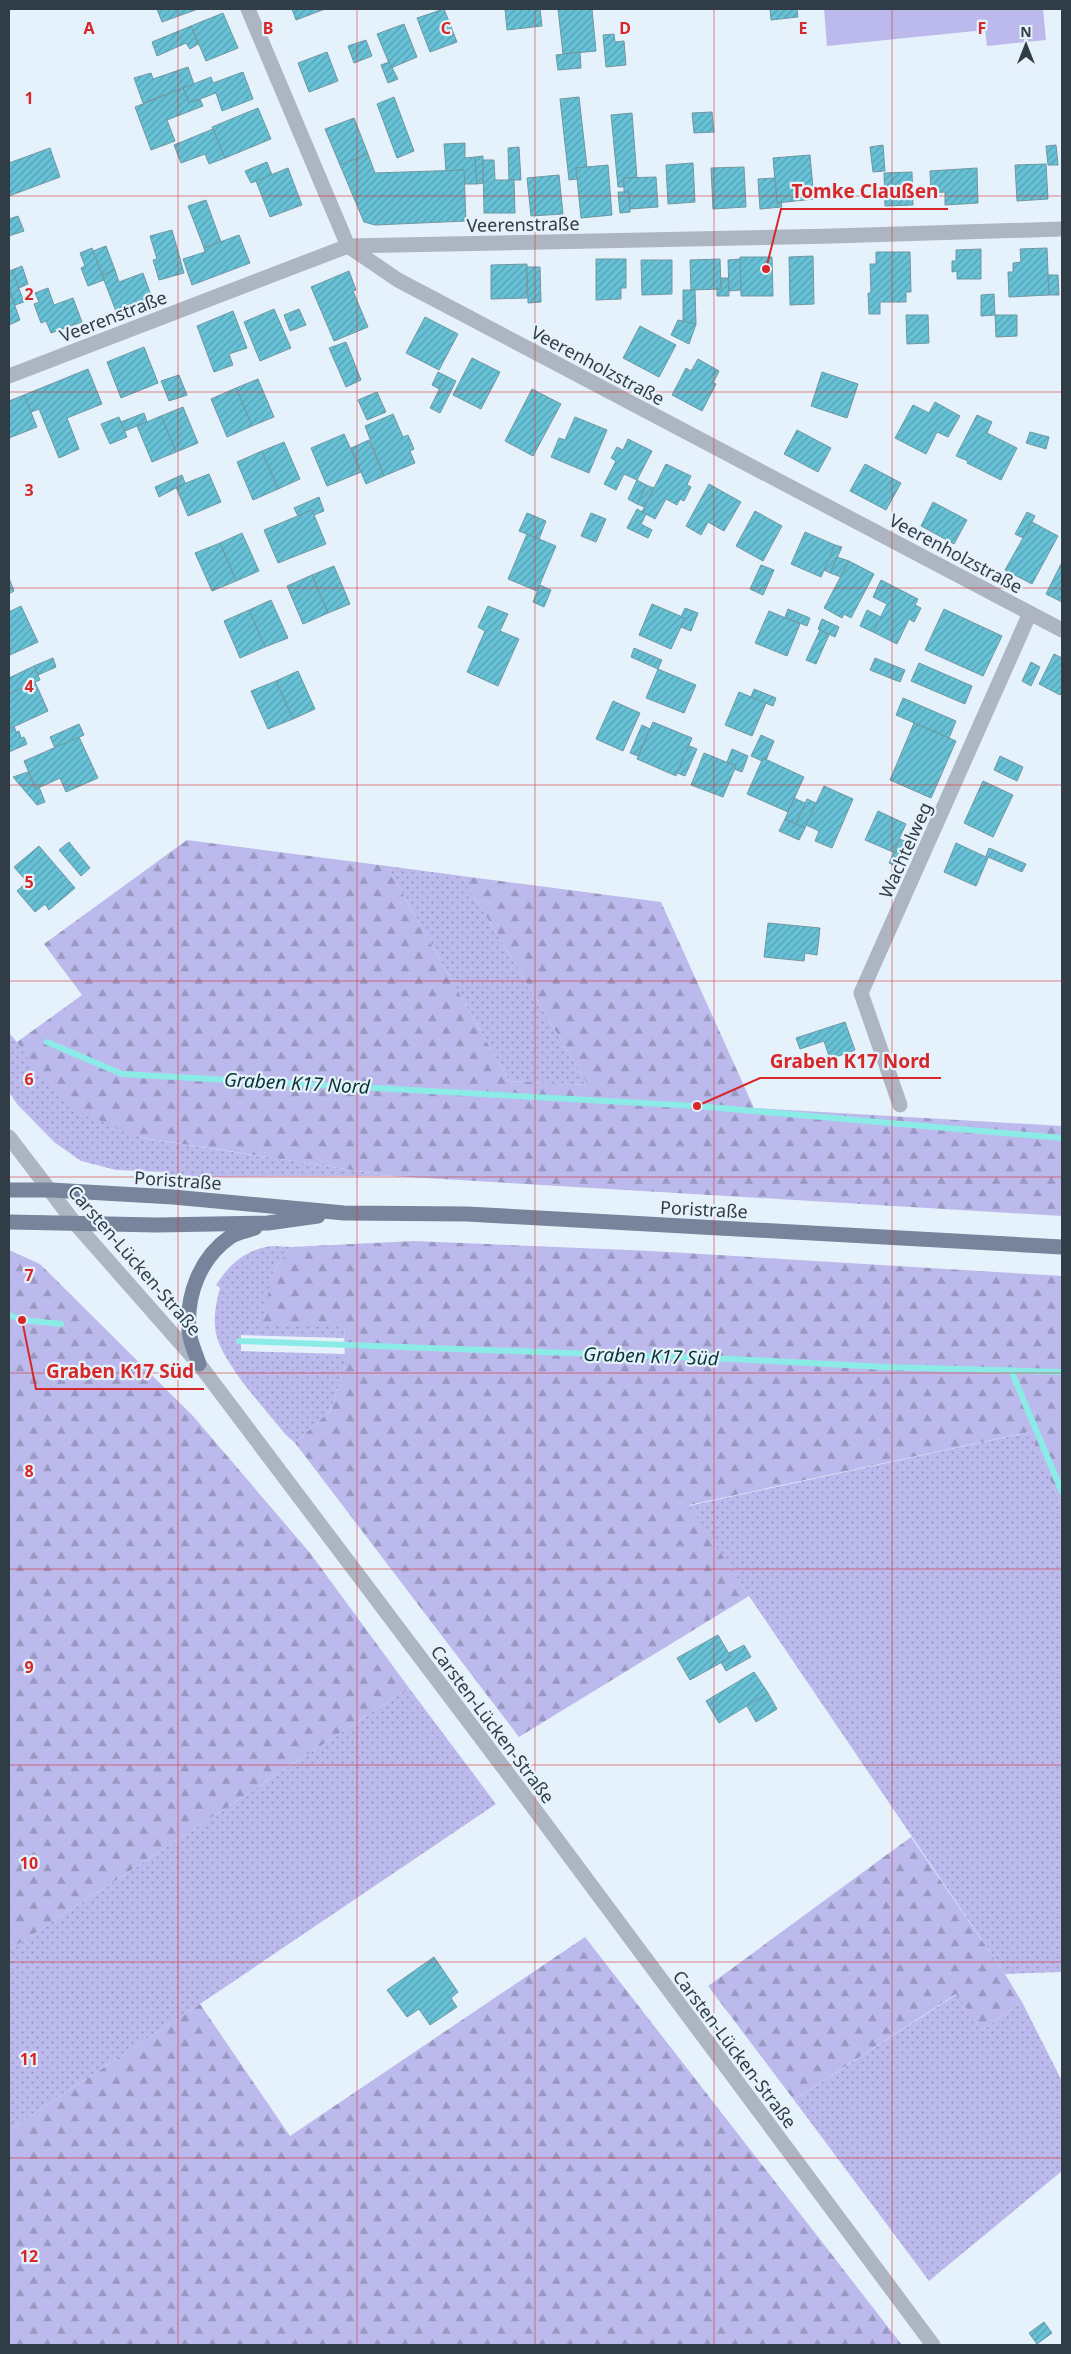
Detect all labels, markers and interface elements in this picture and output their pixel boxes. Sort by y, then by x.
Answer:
text: A [83,17,95,39]
text: B [263,17,273,39]
text: C [441,17,451,39]
text: D [619,17,631,39]
text: E [799,17,808,39]
text: F [978,17,986,39]
north arrow [1001,20,1051,70]
text: N [1020,22,1032,41]
text: 1 [24,87,34,109]
callout: Tomke Claußen [781,175,948,209]
text: Tomke Claußen [792,178,938,204]
street label: Veerenstraße [466,211,580,237]
text: 2 [24,283,34,305]
street label: Veerenstraße [56,285,170,347]
street label: Veerenholzstraße [527,320,669,410]
text: 3 [24,479,34,501]
street label: Veerenholzstraße [885,508,1027,598]
text: 4 [24,675,34,697]
street label: Wachtelweg [873,798,937,902]
text: 5 [24,871,34,893]
callout: Graben K17 Nord [760,1044,941,1078]
text: Graben K17 Nord [770,1048,930,1074]
water label: Graben K17 Nord [223,1066,372,1100]
text: 6 [24,1068,34,1090]
street label: Poristraße [133,1165,223,1195]
street label: Carsten-Lücken-Straße [63,1180,207,1340]
street label: Poristraße [660,1195,748,1223]
text: 7 [24,1264,34,1286]
water label: Graben K17 Süd [583,1341,720,1371]
callout: Graben K17 Süd [36,1355,204,1389]
text: Graben K17 Süd [46,1358,194,1384]
text: 8 [24,1460,34,1482]
street label: Carsten-Lücken-Straße [426,1640,560,1808]
text: 9 [24,1656,34,1678]
text: 10 [20,1852,38,1874]
street label: Carsten-Lücken-Straße [668,1965,802,2133]
text: 11 [20,2048,38,2070]
text: 12 [20,2245,38,2267]

